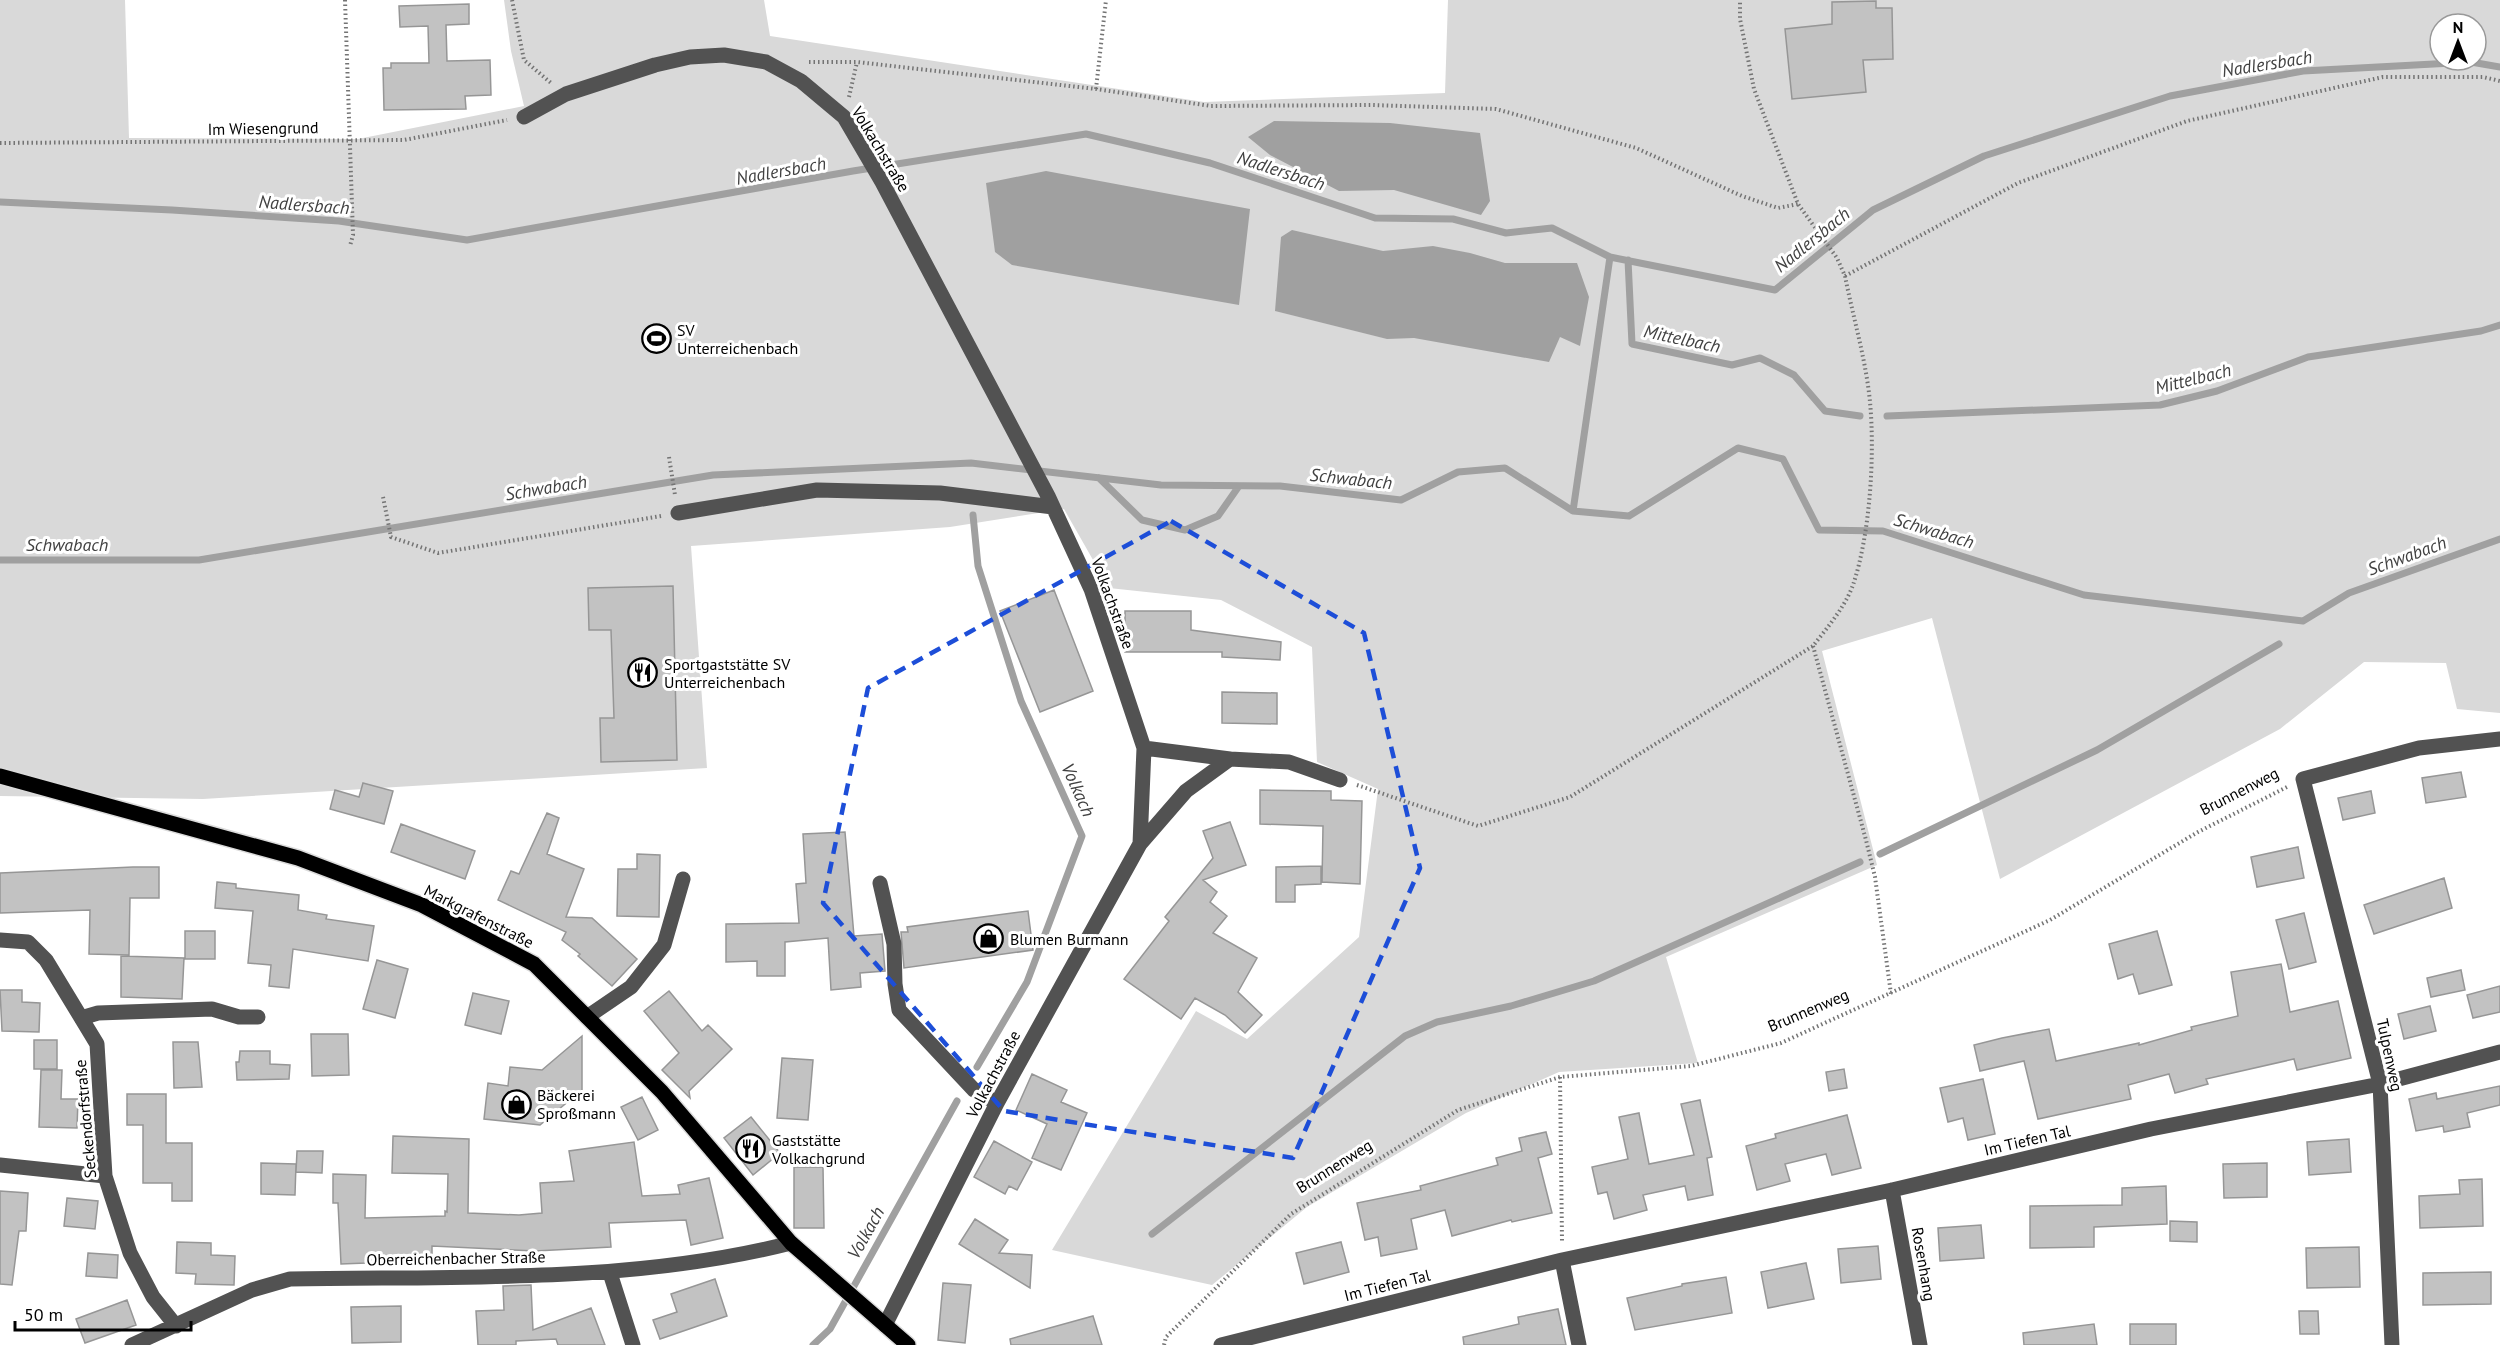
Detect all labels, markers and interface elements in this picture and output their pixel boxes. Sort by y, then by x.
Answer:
north arrow [2428,12,2488,72]
text: N [2453,17,2463,37]
water label: Nadlersbach [2220,45,2314,82]
street label: Volkachstraße [847,102,914,195]
street label: Im Wiesengrund [207,117,319,139]
water label: Nadlersbach [1234,146,1328,196]
water label: Nadlersbach [734,151,828,190]
water label: Nadlersbach [258,190,350,219]
water label: Nadlersbach [1769,202,1854,277]
water label: Mittelbach [1642,319,1723,358]
place label: SV Unterreichenbach [677,320,798,358]
sports icon: SV Unterreichenbach [640,323,672,355]
water label: Mittelbach [2152,358,2233,399]
water label: Schwabach [1309,463,1393,494]
water label: Schwabach [503,470,588,505]
water label: Schwabach [1891,507,1977,554]
water label: Schwabach [2364,531,2450,580]
water label: Schwabach [26,533,108,556]
street label: Volkachstraße [1087,553,1139,652]
place label: Sportgaststätte SV Unterreichenbach [664,654,791,692]
restaurant icon: Sportgaststätte SV Unterreichenbach [627,657,659,689]
water label: Volkach [1056,759,1100,820]
street label: Brunnenweg [2196,763,2282,819]
street label: Markgrafenstraße [421,880,537,952]
shop icon: Blumen Burmann [973,923,1005,955]
place label: Blumen Burmann [1010,929,1129,949]
street label: Brunnenweg [1765,984,1851,1036]
street label: Tulpenweg [2373,1017,2407,1093]
street label: Volkachstraße [961,1027,1024,1122]
street label: Seckendorfstraße [70,1059,100,1179]
place label: Bäckerei Sproßmann [537,1085,616,1123]
shop icon: Bäckerei Sproßmann [500,1088,532,1120]
street label: Im Tiefen Tal [1982,1120,2072,1160]
place label: Gaststätte Volkachgrund [771,1130,865,1168]
restaurant icon: Gaststätte Volkachgrund [735,1133,767,1165]
street label: Brunnenweg [1292,1135,1376,1197]
water label: Volkach [842,1203,889,1263]
street label: Rosenhang [1908,1225,1940,1303]
street label: Oberreichenbacher Straße [366,1246,546,1270]
street label: Im Tiefen Tal [1342,1265,1432,1305]
scale bar [15,1294,190,1332]
text: 50 m [24,1303,63,1326]

